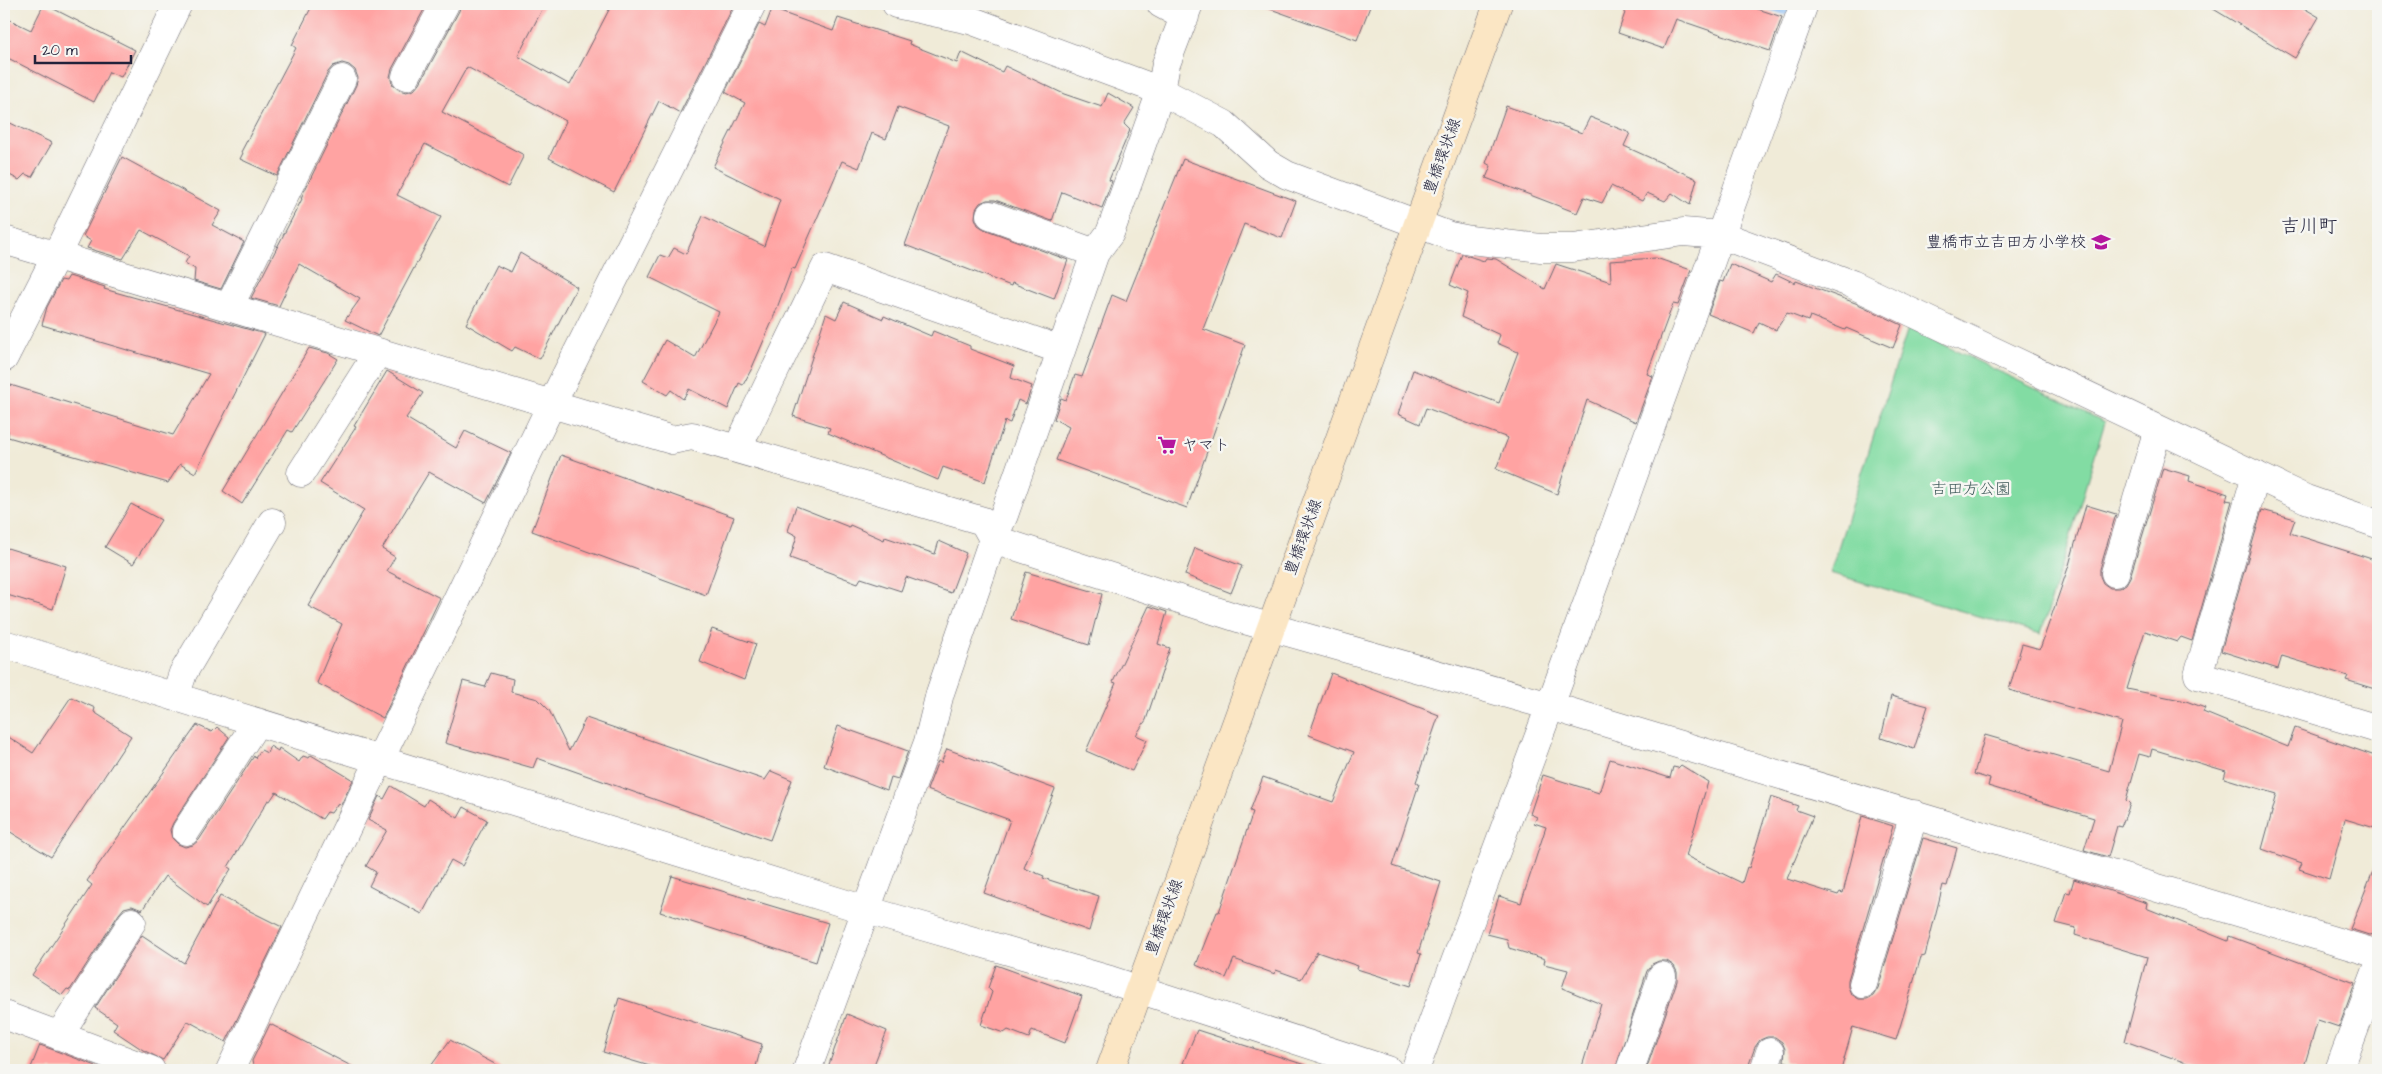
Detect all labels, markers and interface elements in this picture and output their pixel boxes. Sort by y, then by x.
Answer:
scale bar [35,32,131,64]
text: 20 m [42,40,78,61]
street label: 豊橋環状線 [1418,115,1466,197]
district label: 吉川町 [2280,213,2338,240]
place label: 豊橋市立吉田方小学校 [1926,231,2086,253]
school or university icon: 豊橋市立吉田方小学校 [2090,231,2112,253]
supermarket icon: ヤマト [1156,434,1178,456]
place label: ヤマト [1182,434,1230,456]
park label: 吉田方公園 [1931,478,2011,500]
street label: 豊橋環状線 [1279,496,1327,578]
street label: 豊橋環状線 [1140,876,1188,958]

